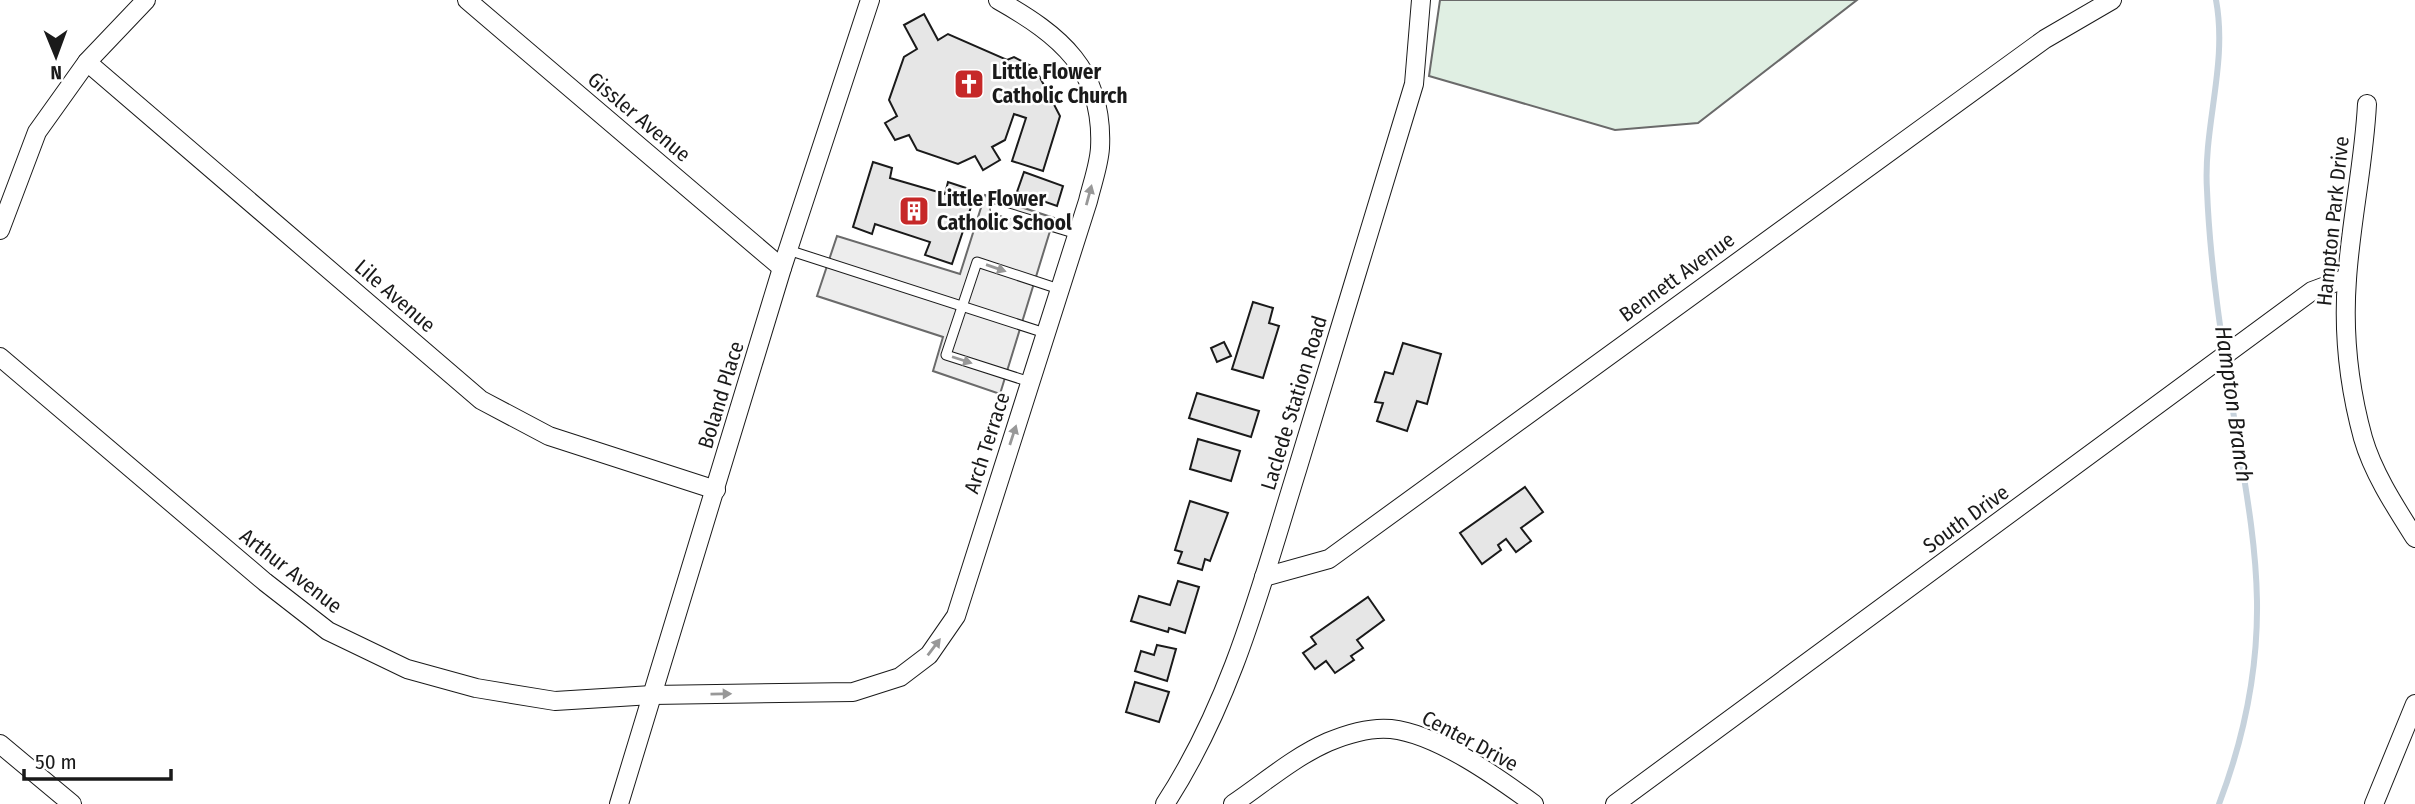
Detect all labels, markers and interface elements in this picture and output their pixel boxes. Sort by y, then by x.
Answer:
north arrow [21,21,91,91]
place label: Little Flower Catholic Church [992,59,1128,109]
text: N [50,61,62,84]
street label: Gissler Avenue [582,66,696,168]
church icon: Little Flower Catholic Church [952,67,986,101]
street label: Hampton Park Drive [2311,135,2355,307]
one-way arrow [1084,184,1095,206]
place label: Little Flower Catholic School [937,186,1072,236]
building icon: Little Flower Catholic School [897,194,931,228]
street label: Bennett Avenue [1614,226,1740,328]
street label: Lile Avenue [349,254,441,338]
one-way arrow [985,263,1006,274]
street label: Laclede Station Road [1255,313,1333,493]
water label: Hampton Branch [2209,324,2259,484]
street label: Boland Place [692,338,750,452]
one-way arrow [951,355,972,366]
street label: Arch Terrace [958,389,1016,497]
one-way arrow [1008,424,1019,445]
street label: South Drive [1918,479,2014,559]
street label: Arthur Avenue [235,523,347,619]
one-way arrow [927,638,941,656]
one-way arrow [710,688,732,700]
street label: Center Drive [1417,705,1523,777]
scale bar [24,738,172,782]
text: 50 m [35,749,77,775]

